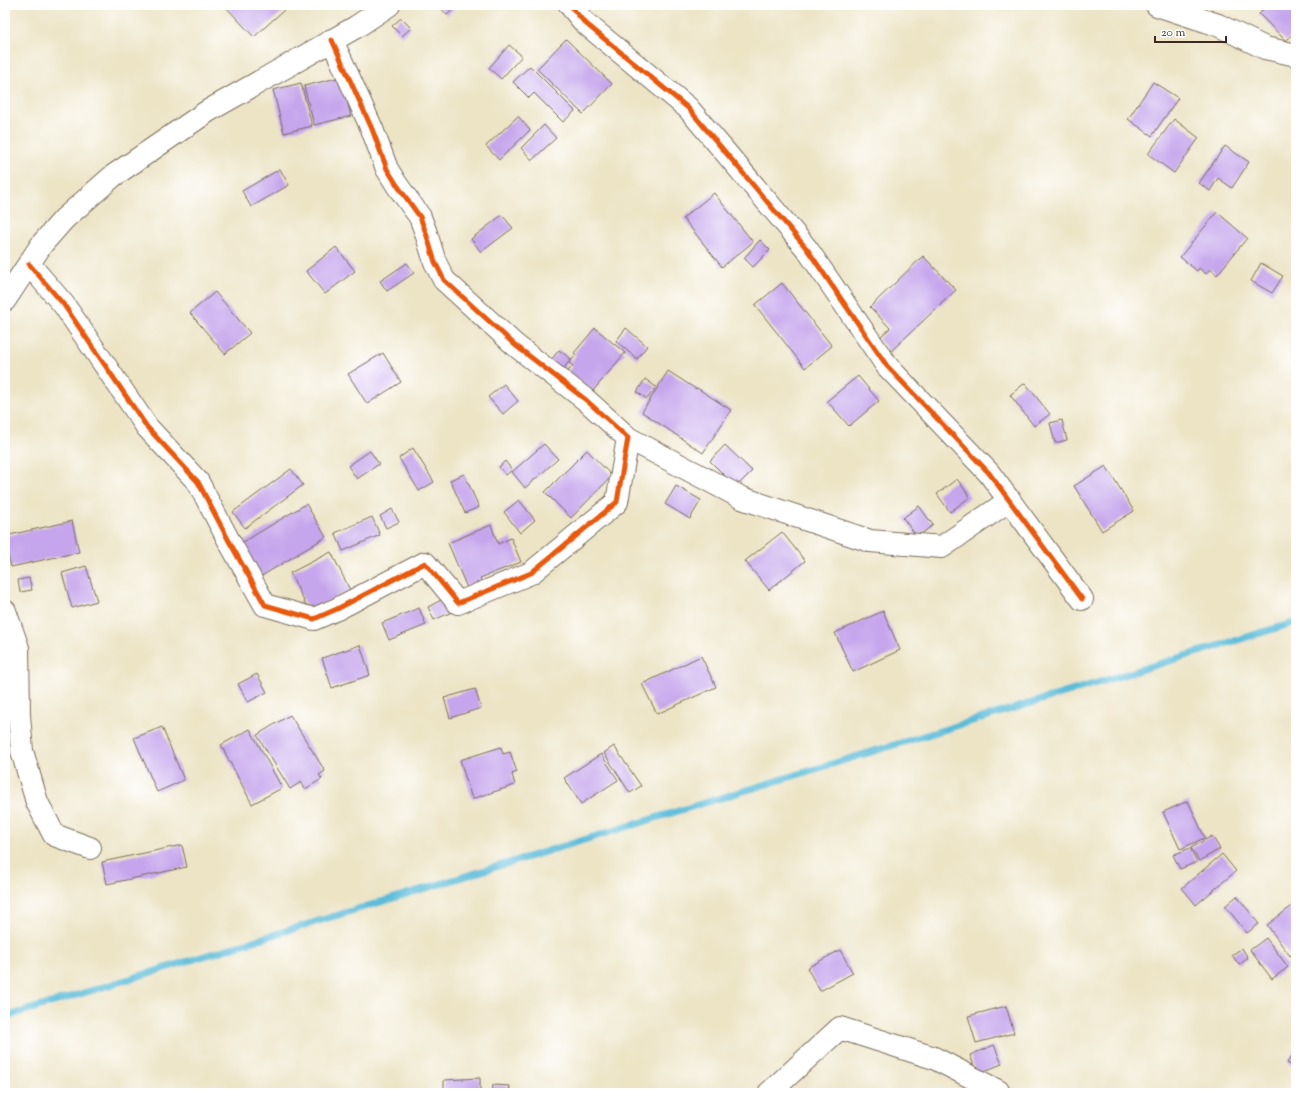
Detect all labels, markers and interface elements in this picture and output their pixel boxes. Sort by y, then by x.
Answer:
scale bar [1155,18,1226,44]
text: 20 m [1161,24,1186,42]

